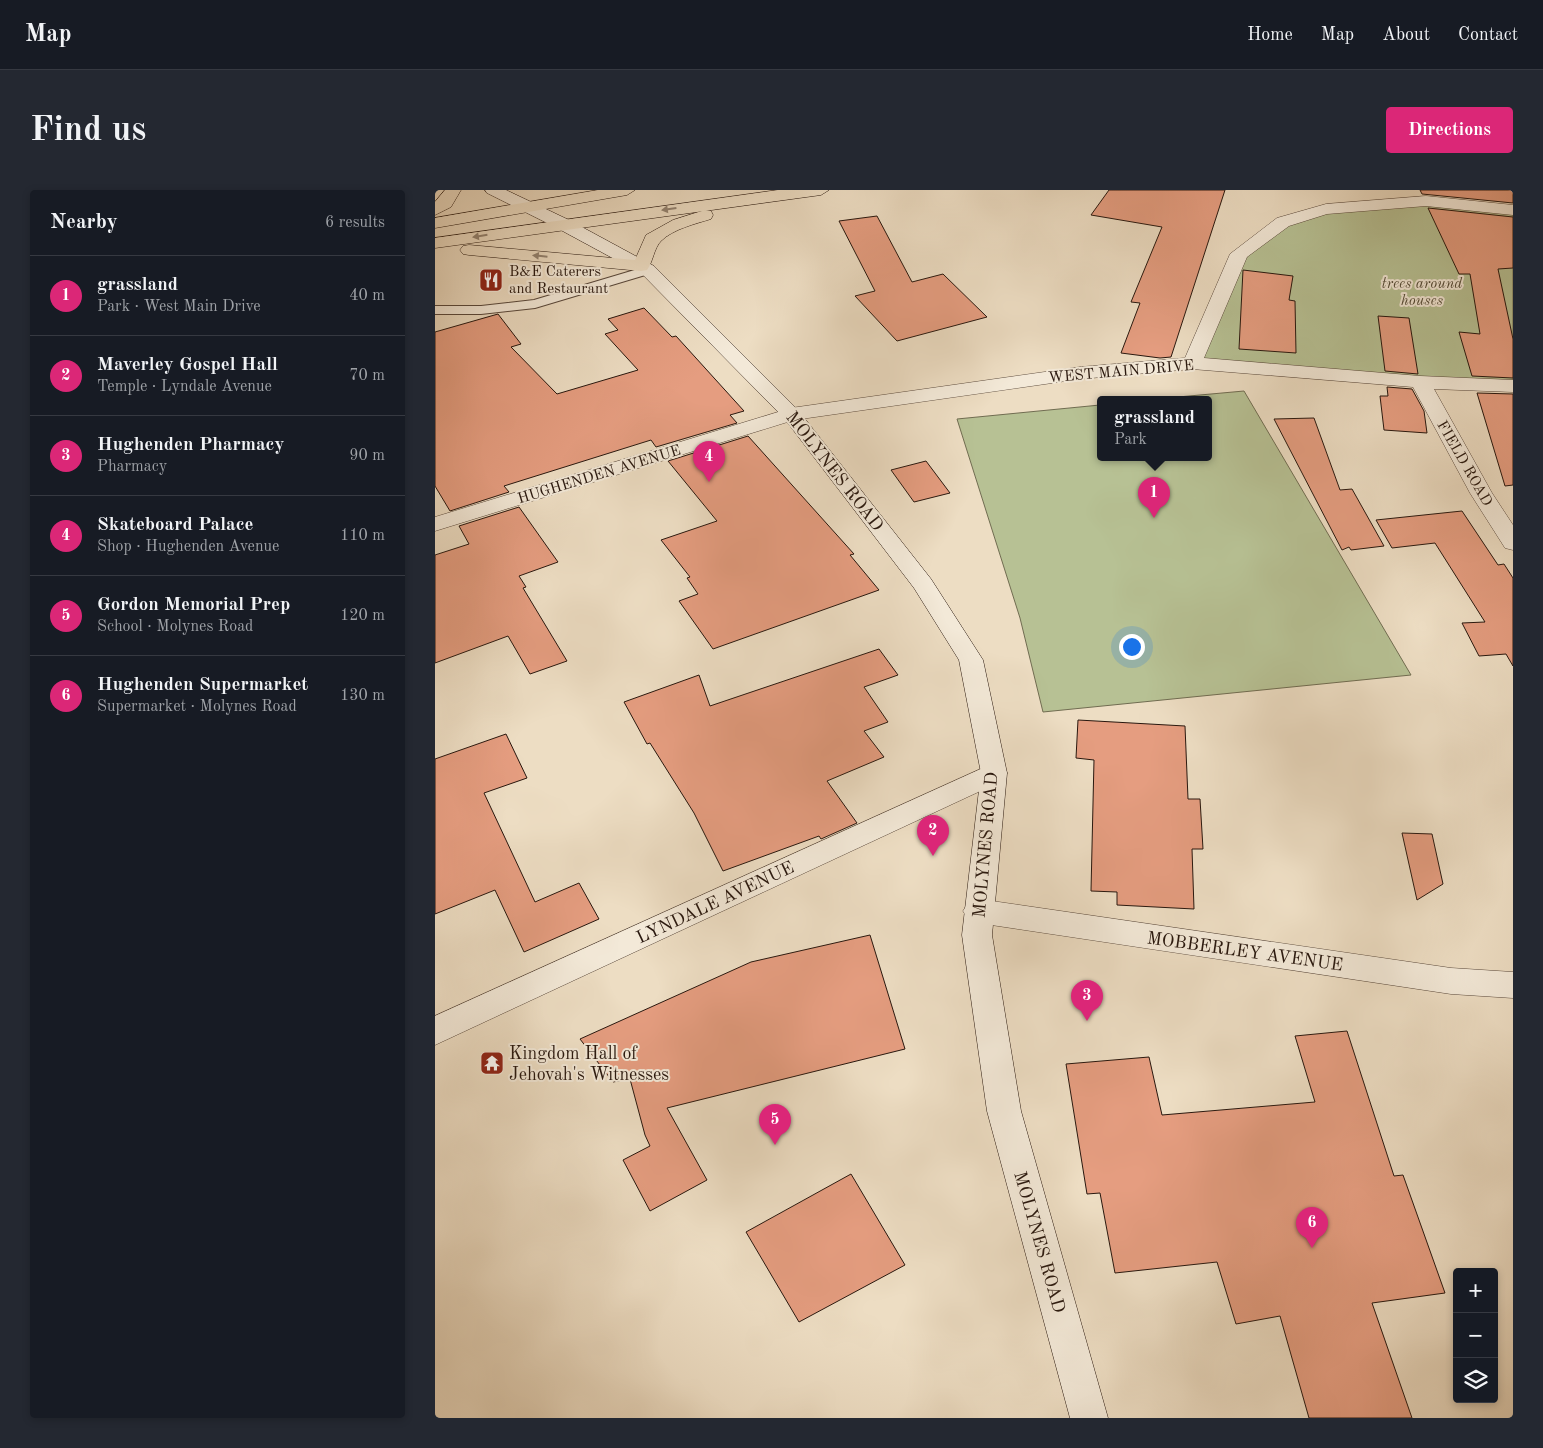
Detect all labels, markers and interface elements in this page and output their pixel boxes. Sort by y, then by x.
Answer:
text: Map [25,23,72,47]
text: Home [1247,26,1293,44]
text: Map [1321,26,1354,44]
text: About [1382,26,1430,44]
text: Contact [1458,26,1518,44]
button: Directions [1386,107,1513,153]
text: Find us [30,113,146,148]
one-way arrow [660,205,676,213]
text: Nearby [50,212,118,233]
text: 6 results [325,215,385,231]
one-way arrow [472,233,488,241]
one-way arrow [532,252,548,260]
place label: B&E Caterers and Restaurant [509,265,608,297]
restaurant icon: B&E Caterers and Restaurant [478,267,504,293]
text: grassland [97,276,178,295]
park label: trees around houses [1382,277,1463,309]
text: 1 [61,288,71,304]
text: 40 m [349,288,385,304]
text: Park · West Main Drive [97,299,261,315]
text: Maverley Gospel Hall [97,356,278,375]
street label: WEST MAIN DRIVE [1047,359,1195,386]
text: 2 [61,368,71,384]
text: 70 m [349,368,385,384]
text: Temple · Lyndale Avenue [97,379,272,395]
popup [1097,396,1212,461]
street label: MOLYNES ROAD [782,408,886,535]
text: grassland [1114,409,1195,428]
street label: FIELD ROAD [1433,418,1494,509]
text: Park [1114,432,1147,448]
text: Hughenden Pharmacy [97,436,284,455]
pin: 4 [693,441,725,482]
street label: HUGHENDEN AVENUE [516,443,683,507]
text: 3 [61,448,71,464]
text: 90 m [349,448,385,464]
text: Pharmacy [97,459,167,475]
pin: 1 [1138,477,1170,518]
text: Skateboard Palace [97,516,254,535]
text: 4 [61,528,71,544]
text: 110 m [340,528,385,544]
text: Shop · Hughenden Avenue [97,539,279,555]
text: Gordon Memorial Prep [97,596,290,615]
text: 5 [61,608,71,624]
text: 120 m [340,608,385,624]
text: School · Molynes Road [97,619,253,635]
your location [1119,634,1145,660]
text: Hughenden Supermarket [97,676,308,695]
text: 6 [61,688,71,704]
text: 130 m [340,688,385,704]
text: Supermarket · Molynes Road [97,699,297,715]
street label: MOLYNES ROAD [971,771,1001,919]
pin: 2 [917,815,949,856]
street label: LYNDALE AVENUE [634,858,797,947]
street label: MOBBERLEY AVENUE [1146,929,1344,975]
pin: 3 [1071,980,1103,1021]
place label: Kingdom Hall of Jehovah's Witnesses [509,1045,669,1084]
temple icon: Kingdom Hall of Jehovah's Witnesses [479,1050,505,1076]
pin: 5 [759,1104,791,1145]
street label: MOLYNES ROAD [1010,1169,1068,1315]
pin: 6 [1296,1207,1328,1248]
map controls [1453,1268,1498,1403]
button: + [1453,1268,1498,1313]
button: − [1453,1313,1498,1358]
button: layers [1453,1358,1498,1403]

